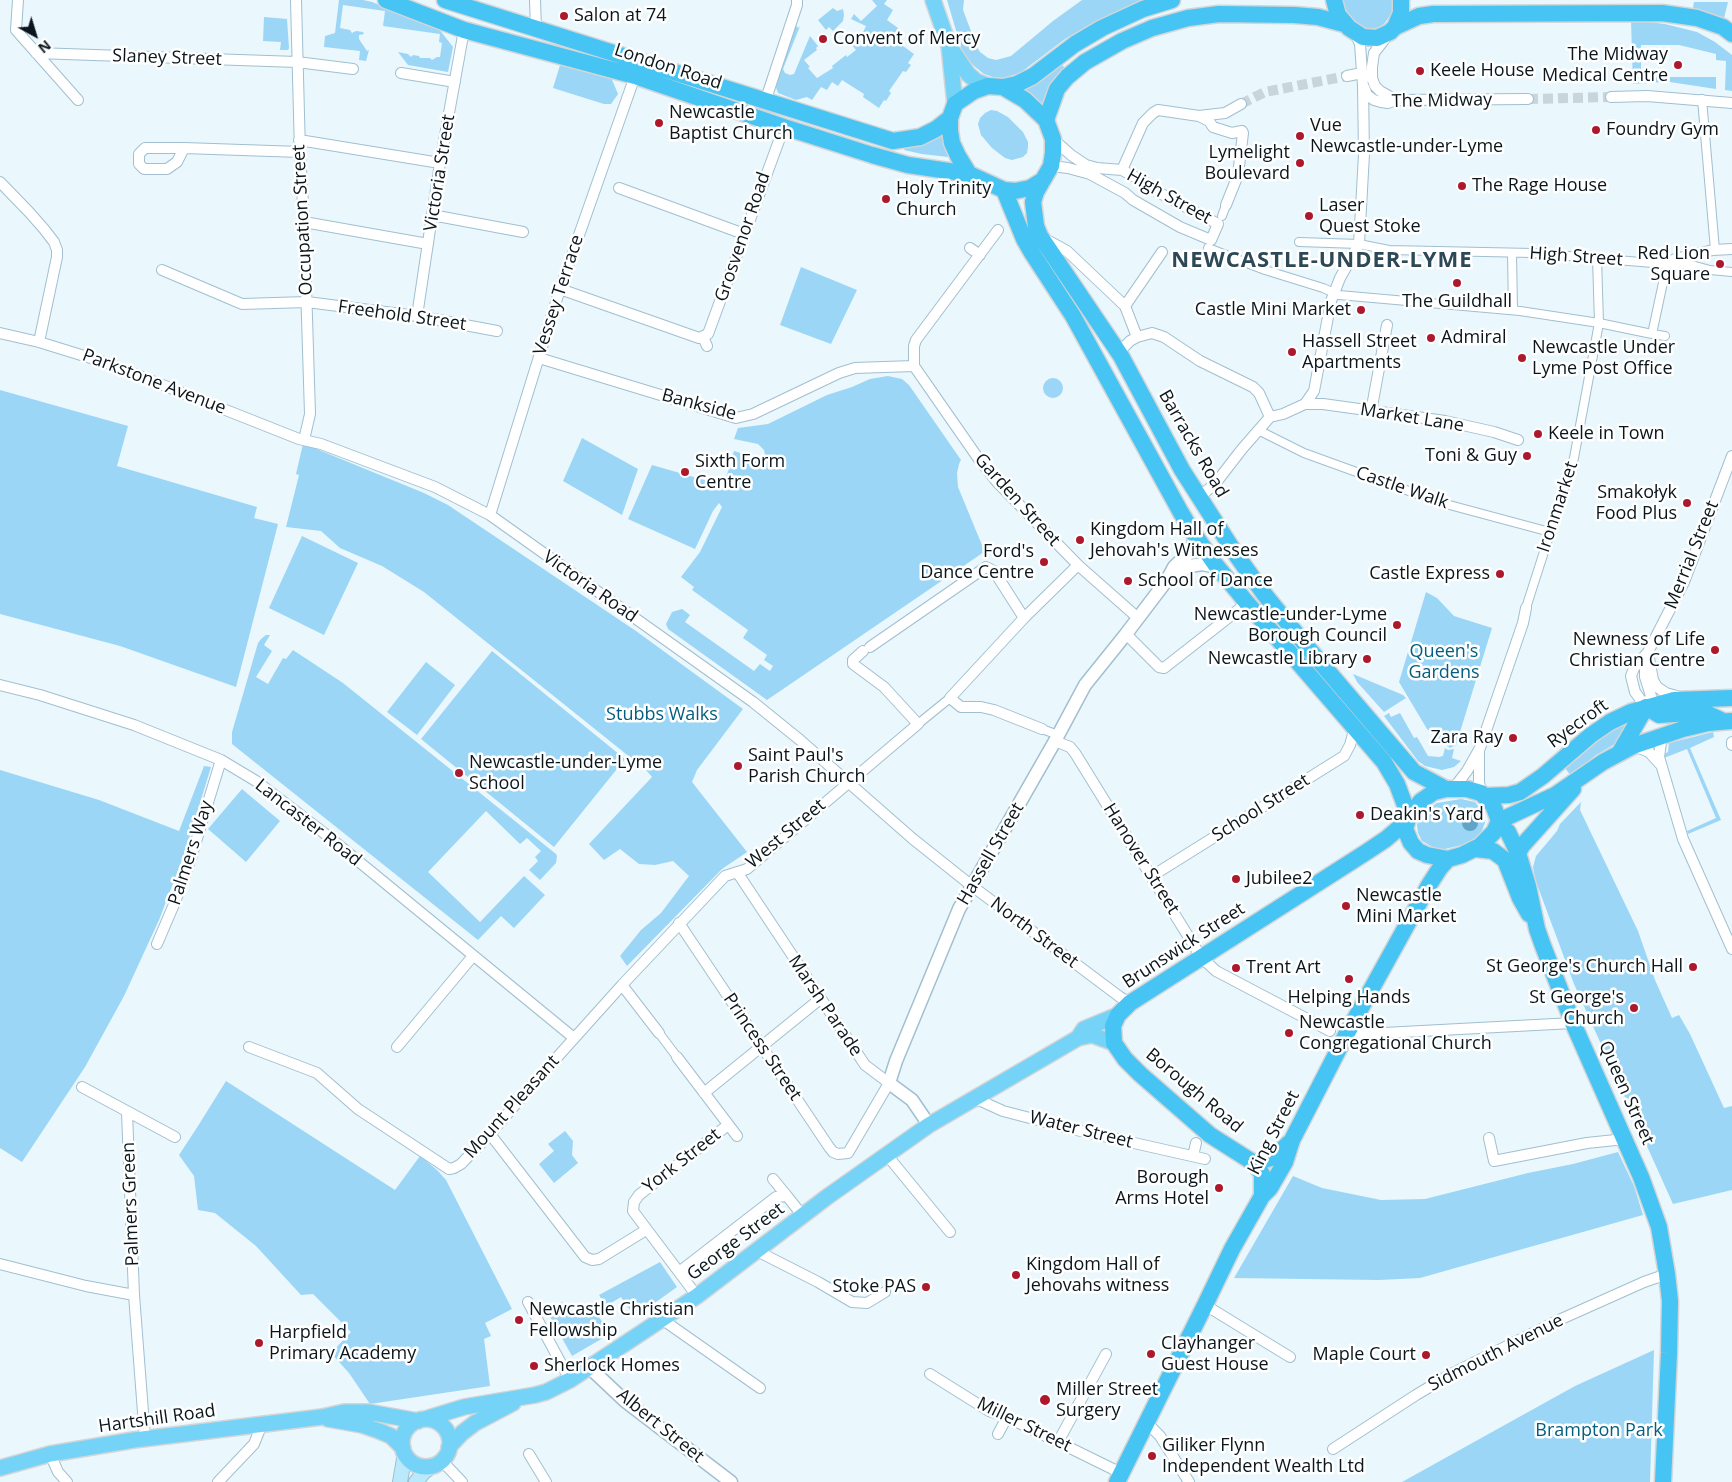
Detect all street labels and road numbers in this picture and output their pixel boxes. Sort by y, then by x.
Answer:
street label: London Road [612,39,724,95]
street label: Slaney Street [112,45,222,71]
street label: The Midway [1392,89,1492,113]
street label: Victoria Street [420,113,460,233]
street label: Occupation Street [288,144,318,296]
street label: High Street [1123,165,1215,229]
street label: Grosvenor Road [711,169,775,305]
street label: Vessey Terrace [529,232,589,358]
street label: High Street [1529,243,1623,271]
street label: Freehold Street [337,296,467,336]
street label: Parkstone Avenue [79,345,229,419]
street label: Bankside [659,385,739,425]
street label: Barracks Road [1153,386,1233,502]
street label: Market Lane [1359,399,1465,437]
street label: Garden Street [970,449,1064,551]
street label: Ironmarket [1533,459,1583,555]
street label: Castle Walk [1353,462,1451,514]
street label: Merrial Street [1660,498,1724,612]
street label: Victoria Road [538,546,642,628]
street label: Ryecroft [1544,695,1612,753]
street label: School Street [1208,770,1314,846]
street label: Lancaster Road [250,775,366,871]
street label: West Street [742,795,830,873]
street label: Palmers Way [164,798,218,908]
street label: Hassell Street [953,799,1029,909]
street label: Hanover Street [1098,800,1184,918]
street label: North Street [986,893,1082,973]
street label: Brunswick Street [1119,899,1249,993]
street label: Marsh Parade [783,951,867,1061]
street label: Princess Street [718,989,806,1105]
street label: Queen Street [1594,1038,1658,1148]
street label: Borough Road [1141,1044,1247,1138]
street label: Mount Pleasant [460,1051,564,1163]
street label: King Street [1244,1087,1304,1179]
street label: Water Street [1027,1107,1135,1153]
street label: York Street [639,1124,725,1198]
street label: Palmers Green [118,1141,144,1267]
street label: George Street [683,1198,789,1286]
street label: Sidmouth Avenue [1425,1310,1567,1396]
street label: Albert Street [612,1384,708,1468]
street label: Miller Street [973,1393,1075,1457]
street label: Hartshill Road [97,1400,217,1438]

